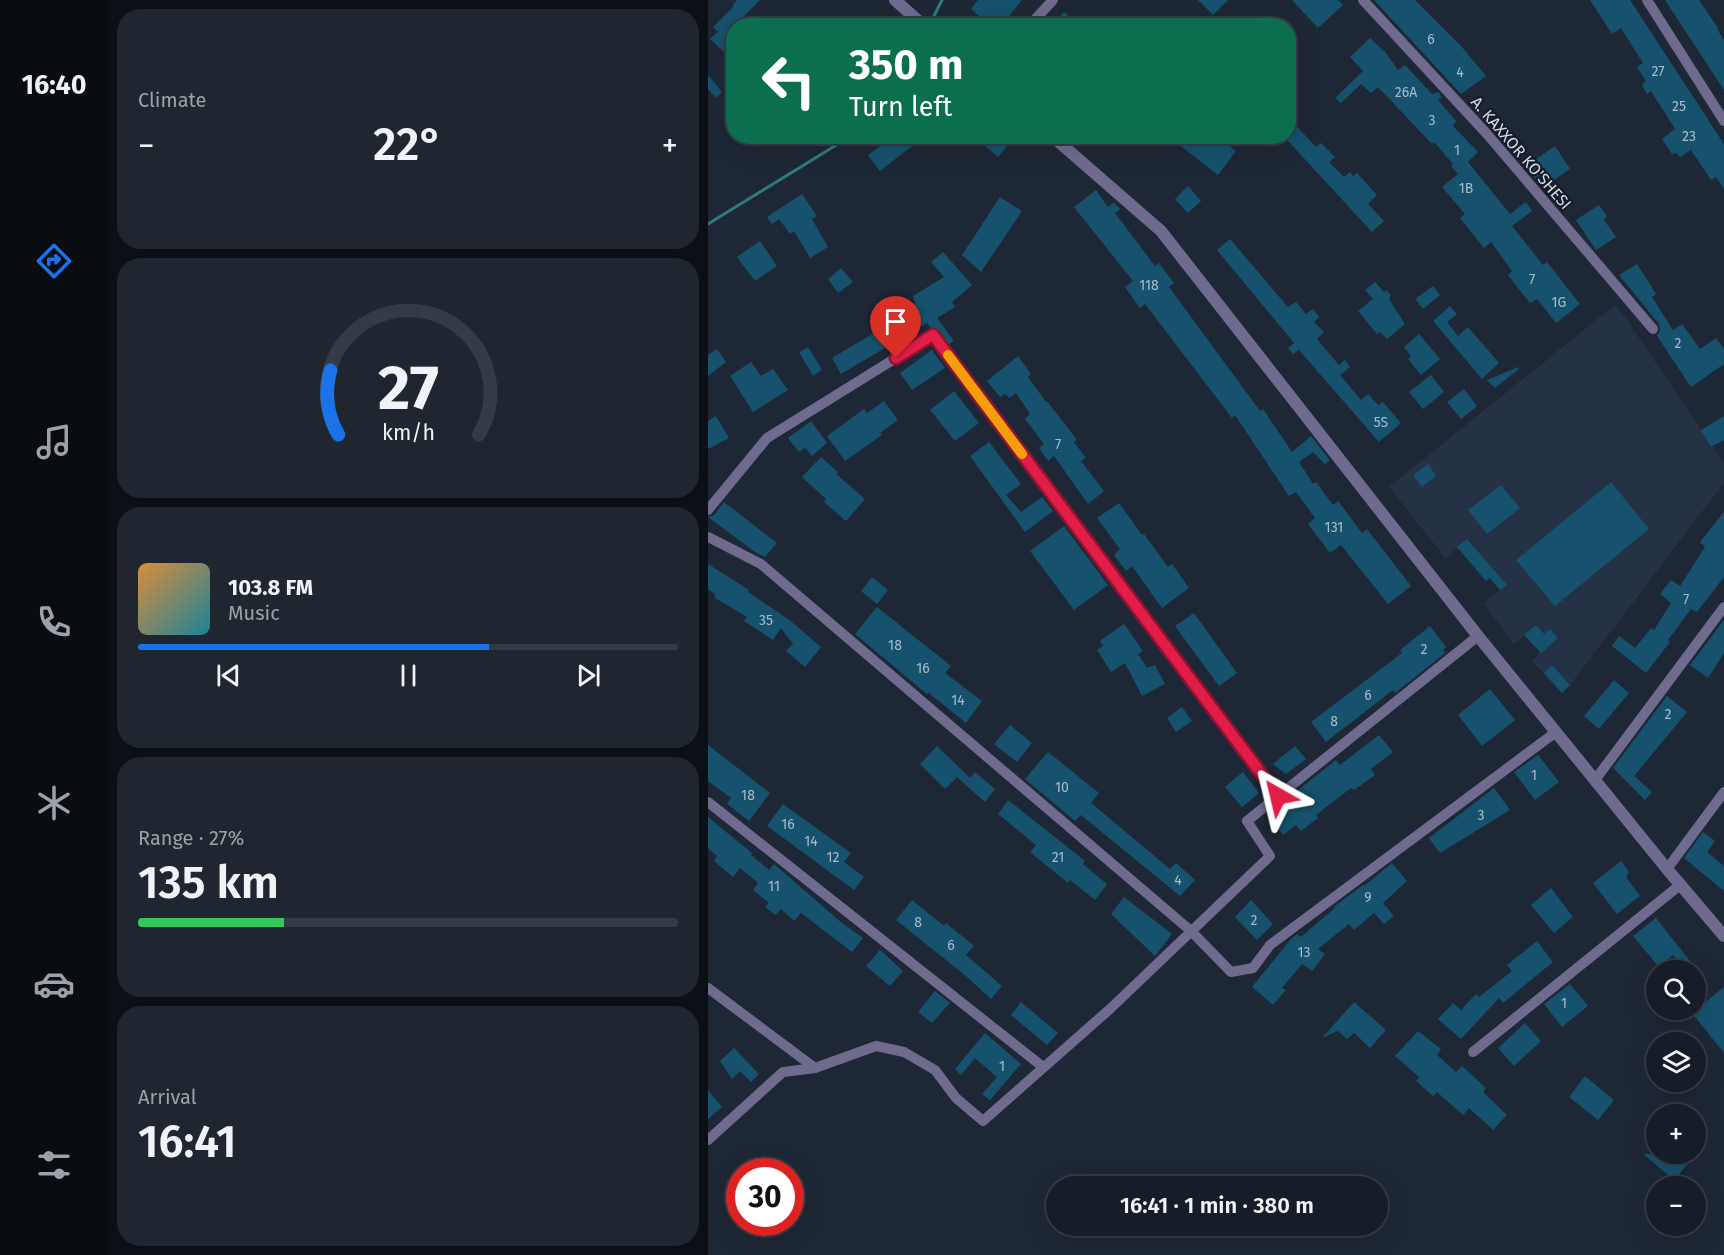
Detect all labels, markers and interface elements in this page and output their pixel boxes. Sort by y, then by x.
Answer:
house number: 6 [1427,31,1435,48]
text: 350 m [849,40,963,90]
icon: left [750,42,828,120]
house number: 27 [1651,63,1665,80]
house number: 4 [1456,64,1464,81]
text: 16:40 [21,69,87,101]
house number: 26A [1395,84,1417,101]
text: Climate [138,88,206,112]
text: Turn left [849,91,952,123]
street label: A. KAXXOR KO'SHESI [1467,93,1575,213]
house number: 25 [1672,98,1686,115]
house number: 3 [1429,112,1436,129]
text: 22° [373,118,443,172]
text: − [138,126,155,166]
text: + [662,126,678,166]
house number: 23 [1682,128,1696,145]
house number: 1 [1454,142,1460,159]
house number: 1B [1459,180,1473,197]
icon: directions [33,240,75,282]
house number: 7 [1529,271,1535,288]
house number: 118 [1139,277,1159,294]
house number: 1G [1552,294,1566,311]
pin [870,296,921,358]
icon: arrive [879,305,912,338]
house number: 2 [1675,335,1682,352]
text: 27 [378,351,438,426]
house number: 5S [1374,414,1389,431]
icon: music [33,421,75,463]
text: km/h [381,421,435,447]
house number: 7 [1055,436,1061,453]
house number: 131 [1325,519,1343,536]
text: 103.8 FM [228,574,313,601]
house number: 7 [1683,591,1689,608]
icon: phone [33,601,75,643]
text: Music [228,601,280,625]
house number: 35 [759,612,773,629]
house number: 18 [888,637,902,654]
house number: 2 [1421,641,1428,658]
icon: previous [212,659,245,692]
icon: pause [392,659,425,692]
icon: next [572,659,605,692]
house number: 16 [916,660,930,677]
house number: 6 [1364,687,1372,704]
house number: 14 [951,692,965,709]
house number: 2 [1665,706,1672,723]
house number: 8 [1330,713,1338,730]
position arrow [1246,764,1310,828]
house number: 1 [1531,767,1537,784]
house number: 10 [1055,779,1069,796]
icon: climate [33,782,75,824]
house number: 18 [741,787,755,804]
house number: 3 [1478,807,1485,824]
house number: 16 [781,816,795,833]
text: Range · 27% [138,826,244,850]
house number: 14 [804,833,818,850]
house number: 12 [827,849,840,866]
house number: 21 [1052,849,1064,866]
text: 135 km [138,856,279,910]
house number: 4 [1174,872,1182,889]
house number: 11 [768,878,780,895]
house number: 9 [1364,889,1372,906]
house number: 2 [1251,912,1258,929]
house number: 8 [914,914,922,931]
house number: 6 [947,937,955,954]
house number: 13 [1297,944,1311,961]
map controls [1646,960,1706,1236]
button: search [1646,960,1706,1020]
icon: car [33,963,75,1005]
house number: 1 [1561,995,1567,1012]
button: layers [1646,1032,1706,1092]
house number: 1 [999,1058,1005,1075]
text: Arrival [138,1085,197,1109]
button: + [1646,1104,1706,1164]
text: 16:41 [138,1115,237,1169]
icon: filters [33,1144,75,1186]
speed limit sign: 30 [726,1158,804,1236]
button: − [1646,1176,1706,1236]
text: 16:41 · 1 min · 380 m [1120,1192,1314,1219]

